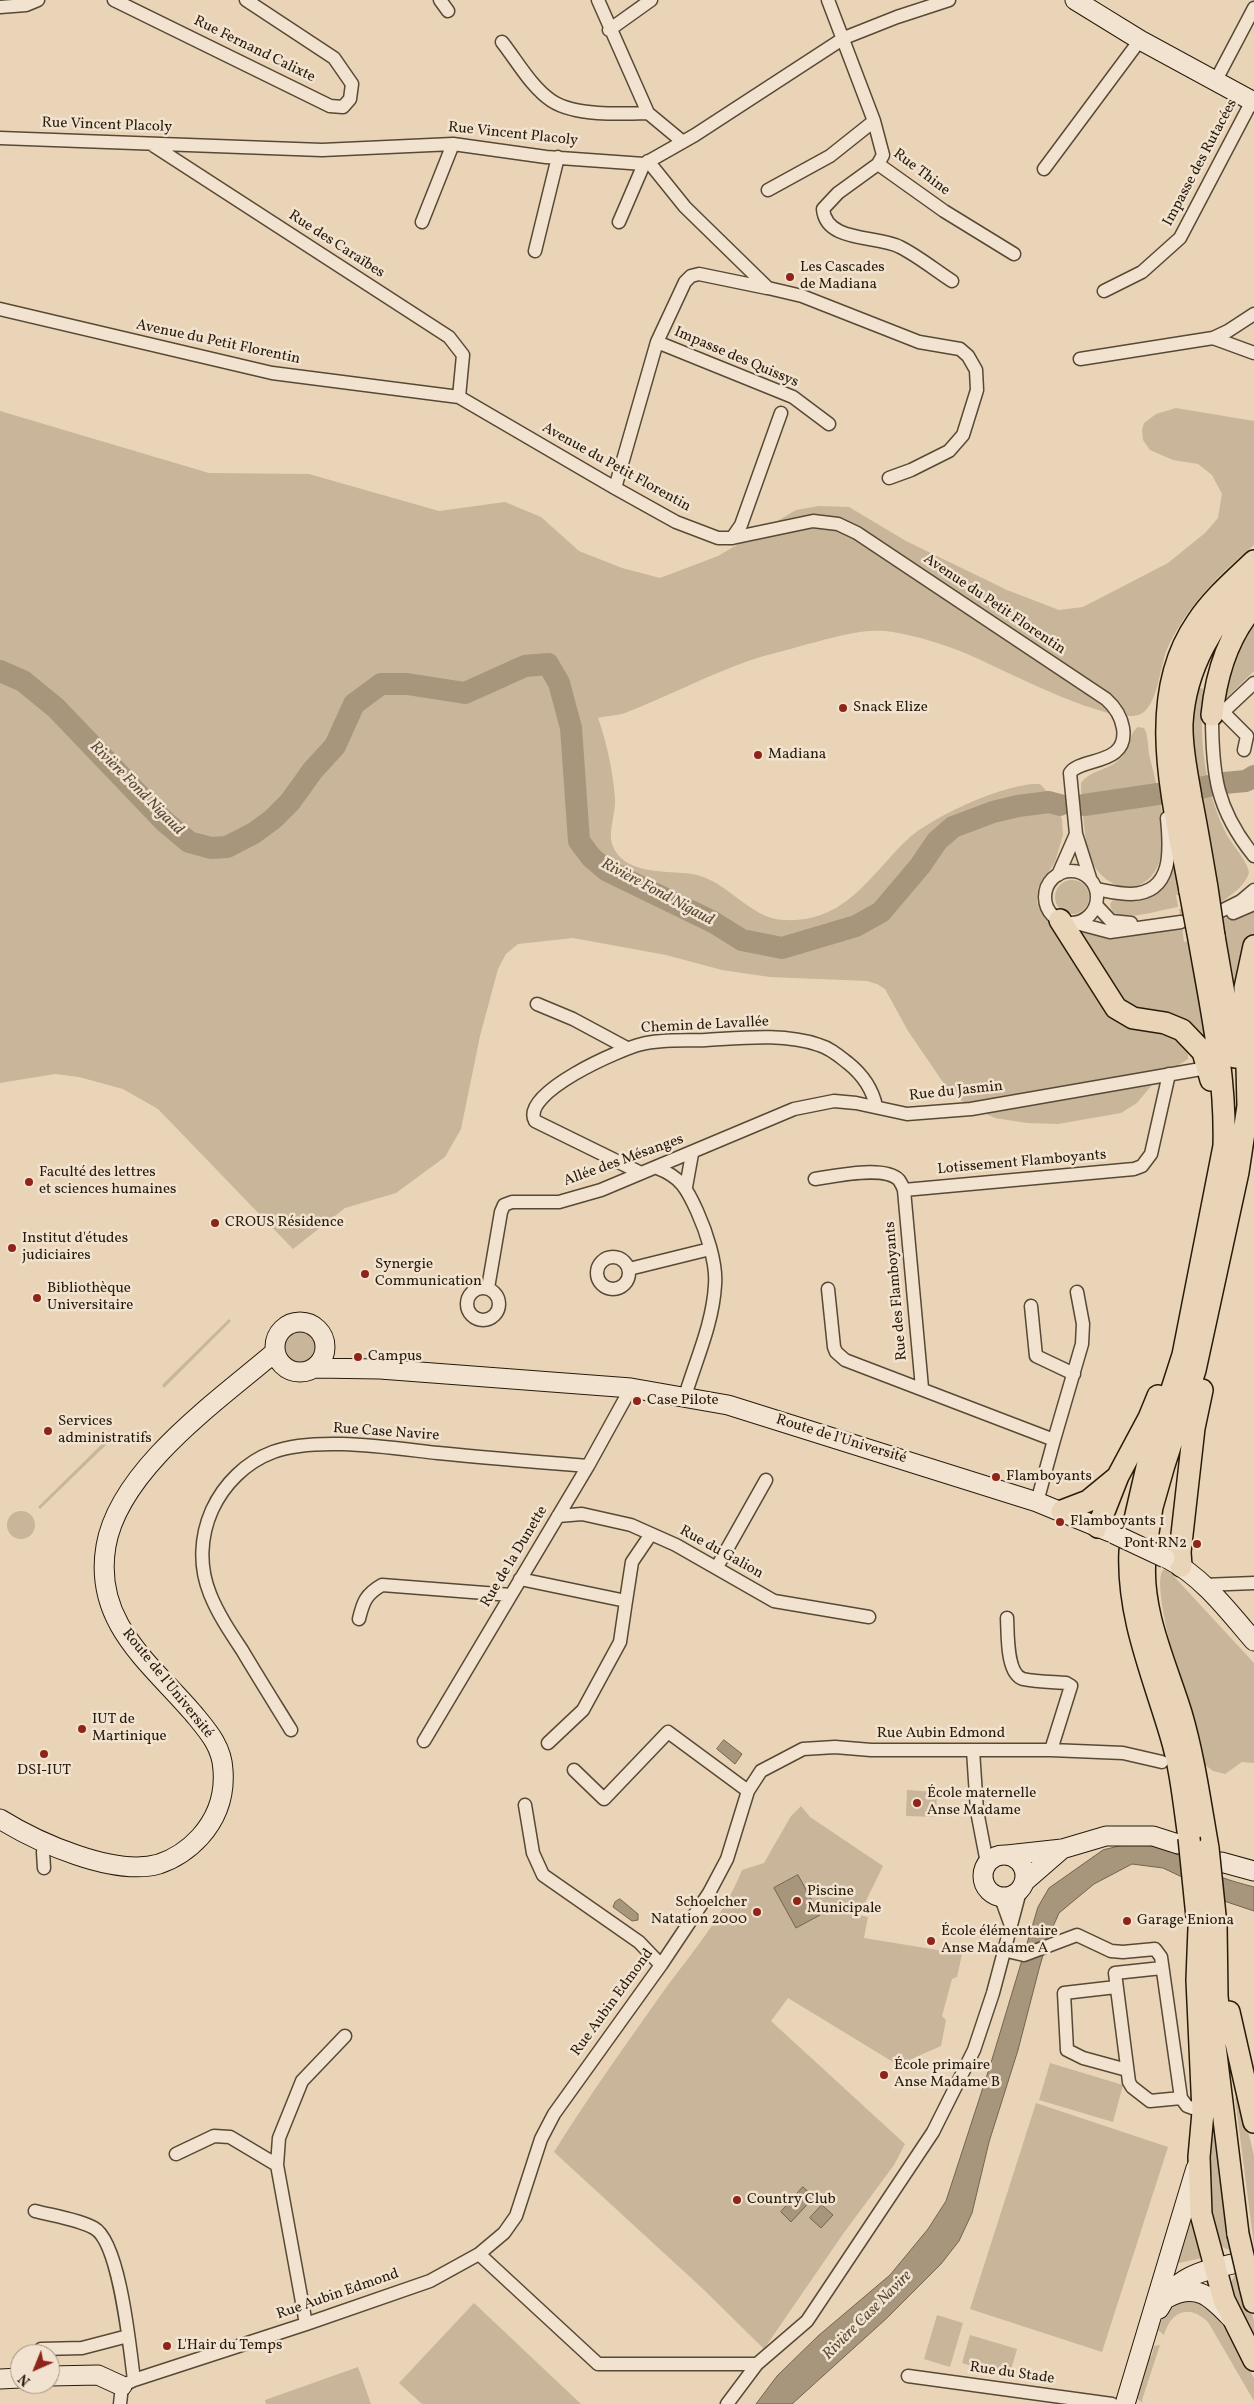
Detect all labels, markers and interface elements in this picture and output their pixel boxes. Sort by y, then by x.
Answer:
street label: Rue Fernand Calixte [190,13,318,87]
street label: Impasse des Rutacées [1160,96,1242,230]
street label: Rue Vincent Placoly [41,115,173,137]
street label: Rue Vincent Placoly [447,119,579,151]
street label: Rue Thine [889,146,953,200]
street label: Rue des Caraïbes [285,207,387,283]
place label: Les Cascades de Madiana [800,259,885,294]
marker: Les Cascades de Madiana [784,271,796,283]
street label: Avenue du Petit Florentin [134,317,302,369]
street label: Impasse des Quissys [671,324,801,392]
street label: Avenue du Petit Florentin [538,420,694,516]
street label: Avenue du Petit Florentin [920,551,1068,659]
place label: Snack Elize [853,699,928,717]
marker: Snack Elize [837,702,849,714]
water label: Rivière Fond Nigaud [85,738,187,840]
place label: Madiana [768,746,826,764]
marker: Madiana [752,749,764,761]
water label: Rivière Fond Nigaud [597,855,717,931]
street label: Chemin de Lavallée [641,1014,769,1038]
street label: Rue du Jasmin [908,1078,1004,1106]
street label: Allée des Mésanges [561,1131,687,1191]
street label: Lotissement Flamboyants [937,1147,1107,1179]
place label: Faculté des lettres et sciences humaines [39,1164,176,1199]
marker: Faculté des lettres et sciences humaines [23,1176,35,1188]
place label: CROUS Résidence [225,1214,344,1232]
marker: CROUS Résidence [209,1217,221,1229]
street label: Rue des Flamboyants [882,1221,912,1361]
place label: Institut d'études judiciaires [22,1230,128,1265]
marker: Institut d'études judiciaires [6,1242,18,1254]
place label: Synergie Communication [375,1256,482,1291]
marker: Synergie Communication [359,1268,371,1280]
place label: Bibliothèque Universitaire [47,1280,133,1315]
marker: Bibliothèque Universitaire [31,1292,43,1304]
place label: Campus [368,1348,422,1366]
marker: Campus [352,1351,364,1363]
place label: Case Pilote [647,1392,719,1410]
marker: Case Pilote [631,1395,643,1407]
street label: Route de l'Université [774,1412,908,1468]
place label: Services administratifs [58,1413,152,1448]
street label: Rue Case Navire [332,1420,440,1446]
marker: Services administratifs [42,1425,54,1437]
place label: Flamboyants [1006,1468,1092,1486]
marker: Flamboyants [990,1471,1002,1483]
street label: Rue de la Dunette [478,1503,552,1611]
place label: Flamboyants 1 [1070,1513,1165,1531]
marker: Flamboyants 1 [1054,1516,1066,1528]
street label: Rue du Galion [676,1523,766,1583]
place label: Pont RN2 [1124,1535,1187,1553]
marker: Pont RN2 [1191,1538,1203,1550]
street label: Route de l'Université [117,1626,217,1742]
place label: IUT de Martinique [92,1711,167,1746]
marker: IUT de Martinique [76,1723,88,1735]
street label: Rue Aubin Edmond [877,1725,1005,1743]
marker: DSI-IUT [38,1748,50,1760]
place label: DSI-IUT [17,1762,71,1780]
place label: École maternelle Anse Madame [927,1785,1036,1820]
marker: École maternelle Anse Madame [911,1797,923,1809]
place label: Piscine Municipale [807,1883,881,1918]
place label: Schoelcher Natation 2000 [651,1894,747,1929]
marker: Piscine Municipale [791,1895,803,1907]
marker: Schoelcher Natation 2000 [751,1906,763,1918]
place label: Garage Eniona [1137,1912,1234,1930]
marker: Garage Eniona [1121,1915,1133,1927]
place label: École élémentaire Anse Madame A [941,1923,1058,1958]
marker: École élémentaire Anse Madame A [925,1935,937,1947]
street label: Rue Aubin Edmond [568,1946,658,2060]
place label: École primaire Anse Madame B [894,2057,1000,2092]
marker: École primaire Anse Madame B [878,2069,890,2081]
place label: Country Club [747,2191,836,2209]
marker: Country Club [731,2194,743,2206]
street label: Rue Aubin Edmond [274,2266,402,2324]
water label: Rivière Case Navire [819,2267,917,2365]
place label: L'Hair du Temps [177,2337,282,2355]
marker: L'Hair du Temps [161,2340,173,2352]
north arrow [10,2344,60,2394]
street label: Rue du Stade [968,2359,1056,2389]
text: N [15,2369,35,2390]

